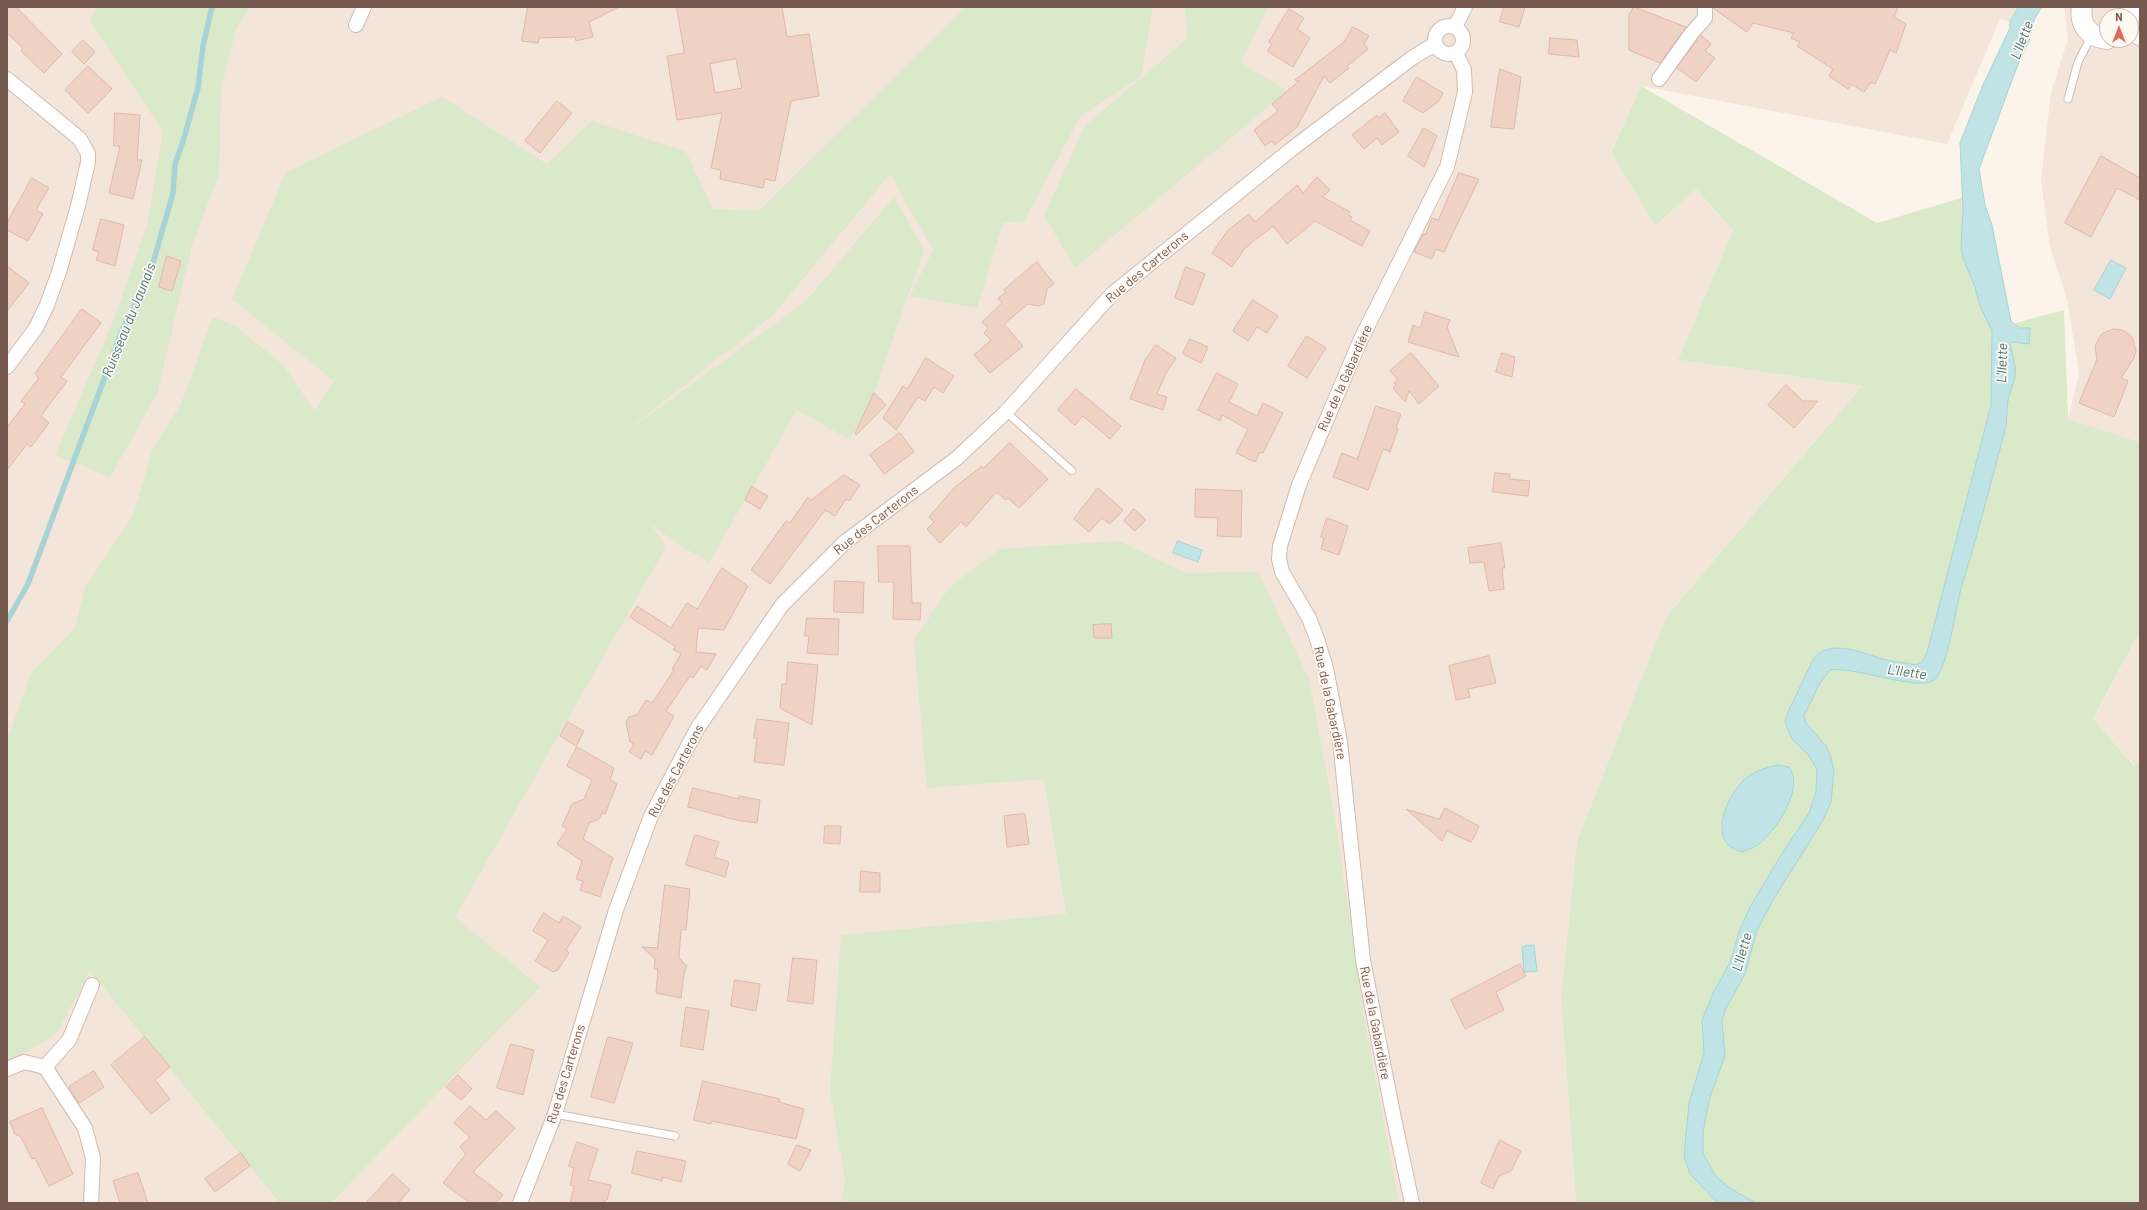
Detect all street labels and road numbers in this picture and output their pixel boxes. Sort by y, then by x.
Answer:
street label: Rue des Carterons [1103,228,1191,306]
street label: Rue de la Gabardière [1314,322,1376,434]
street label: Rue des Carterons [831,482,921,558]
street label: Rue de la Gabardière [1310,645,1350,761]
street label: Rue des Carterons [645,722,707,820]
street label: Rue de la Gabardière [1356,965,1394,1081]
street label: Rue des Carterons [543,1022,589,1126]

